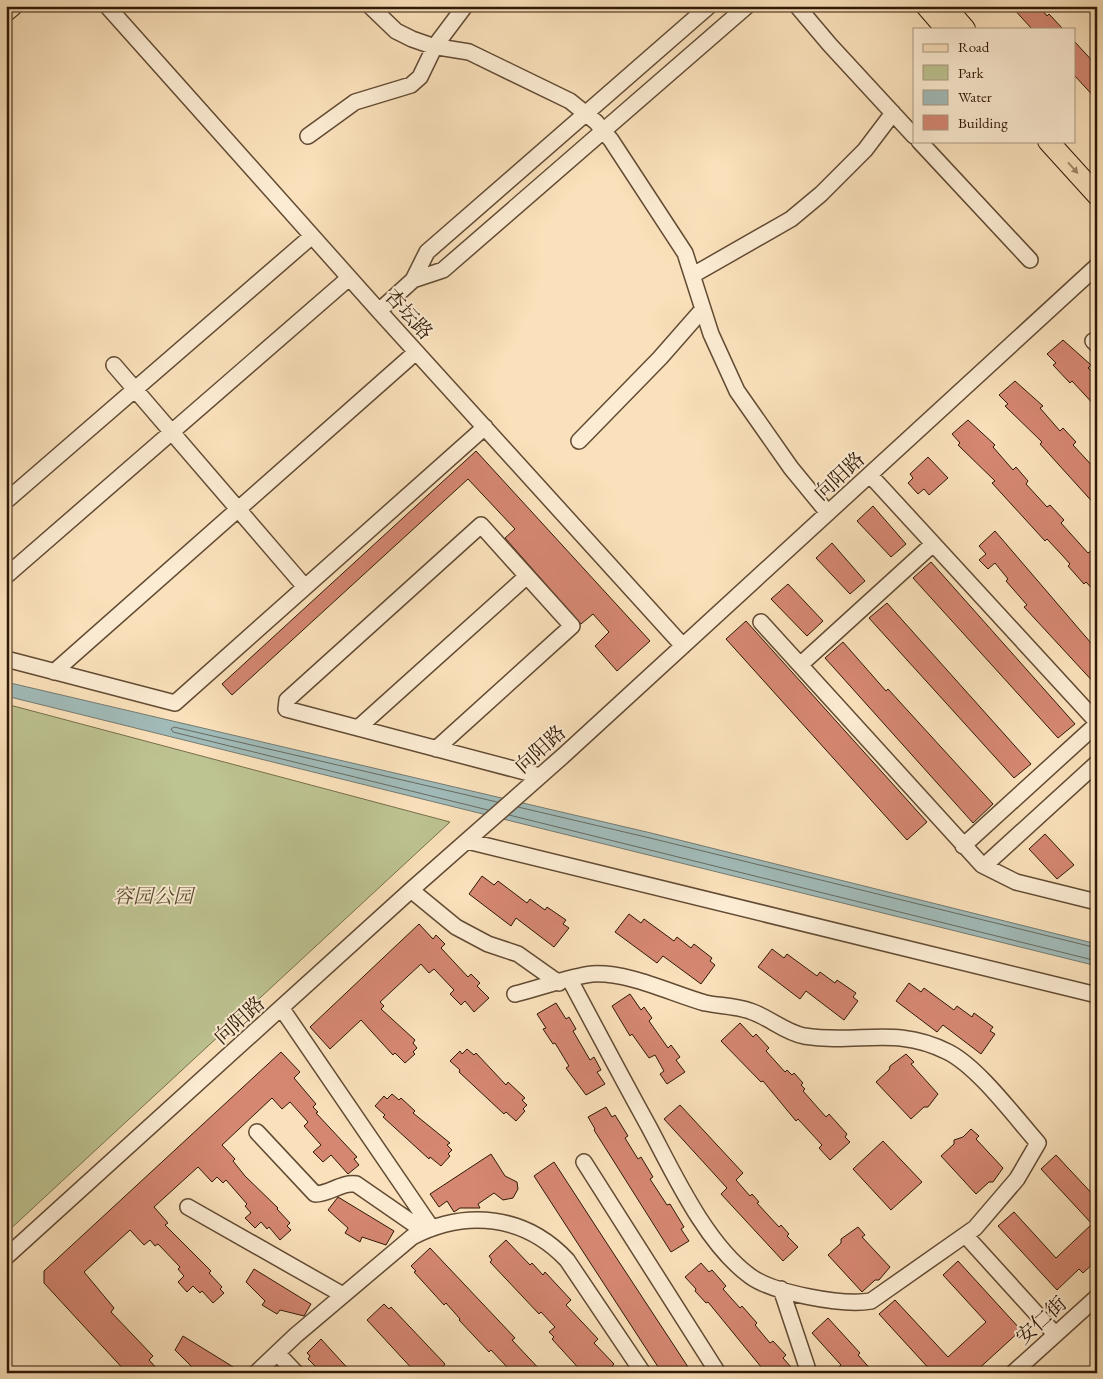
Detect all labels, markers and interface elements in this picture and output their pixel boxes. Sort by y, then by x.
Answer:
legend [913,28,1076,142]
text: Road [958,37,990,56]
text: Park [958,63,985,82]
text: Water [958,87,992,106]
text: Building [958,113,1008,132]
one-way arrow [1067,161,1078,174]
street label: 杏坛路 [379,283,439,345]
street label: 向阳路 [808,446,870,506]
street label: 向阳路 [509,719,571,779]
park label: 容园公园 [113,883,196,909]
street label: 向阳路 [208,990,270,1050]
street label: 安仁街 [1010,1290,1072,1350]

